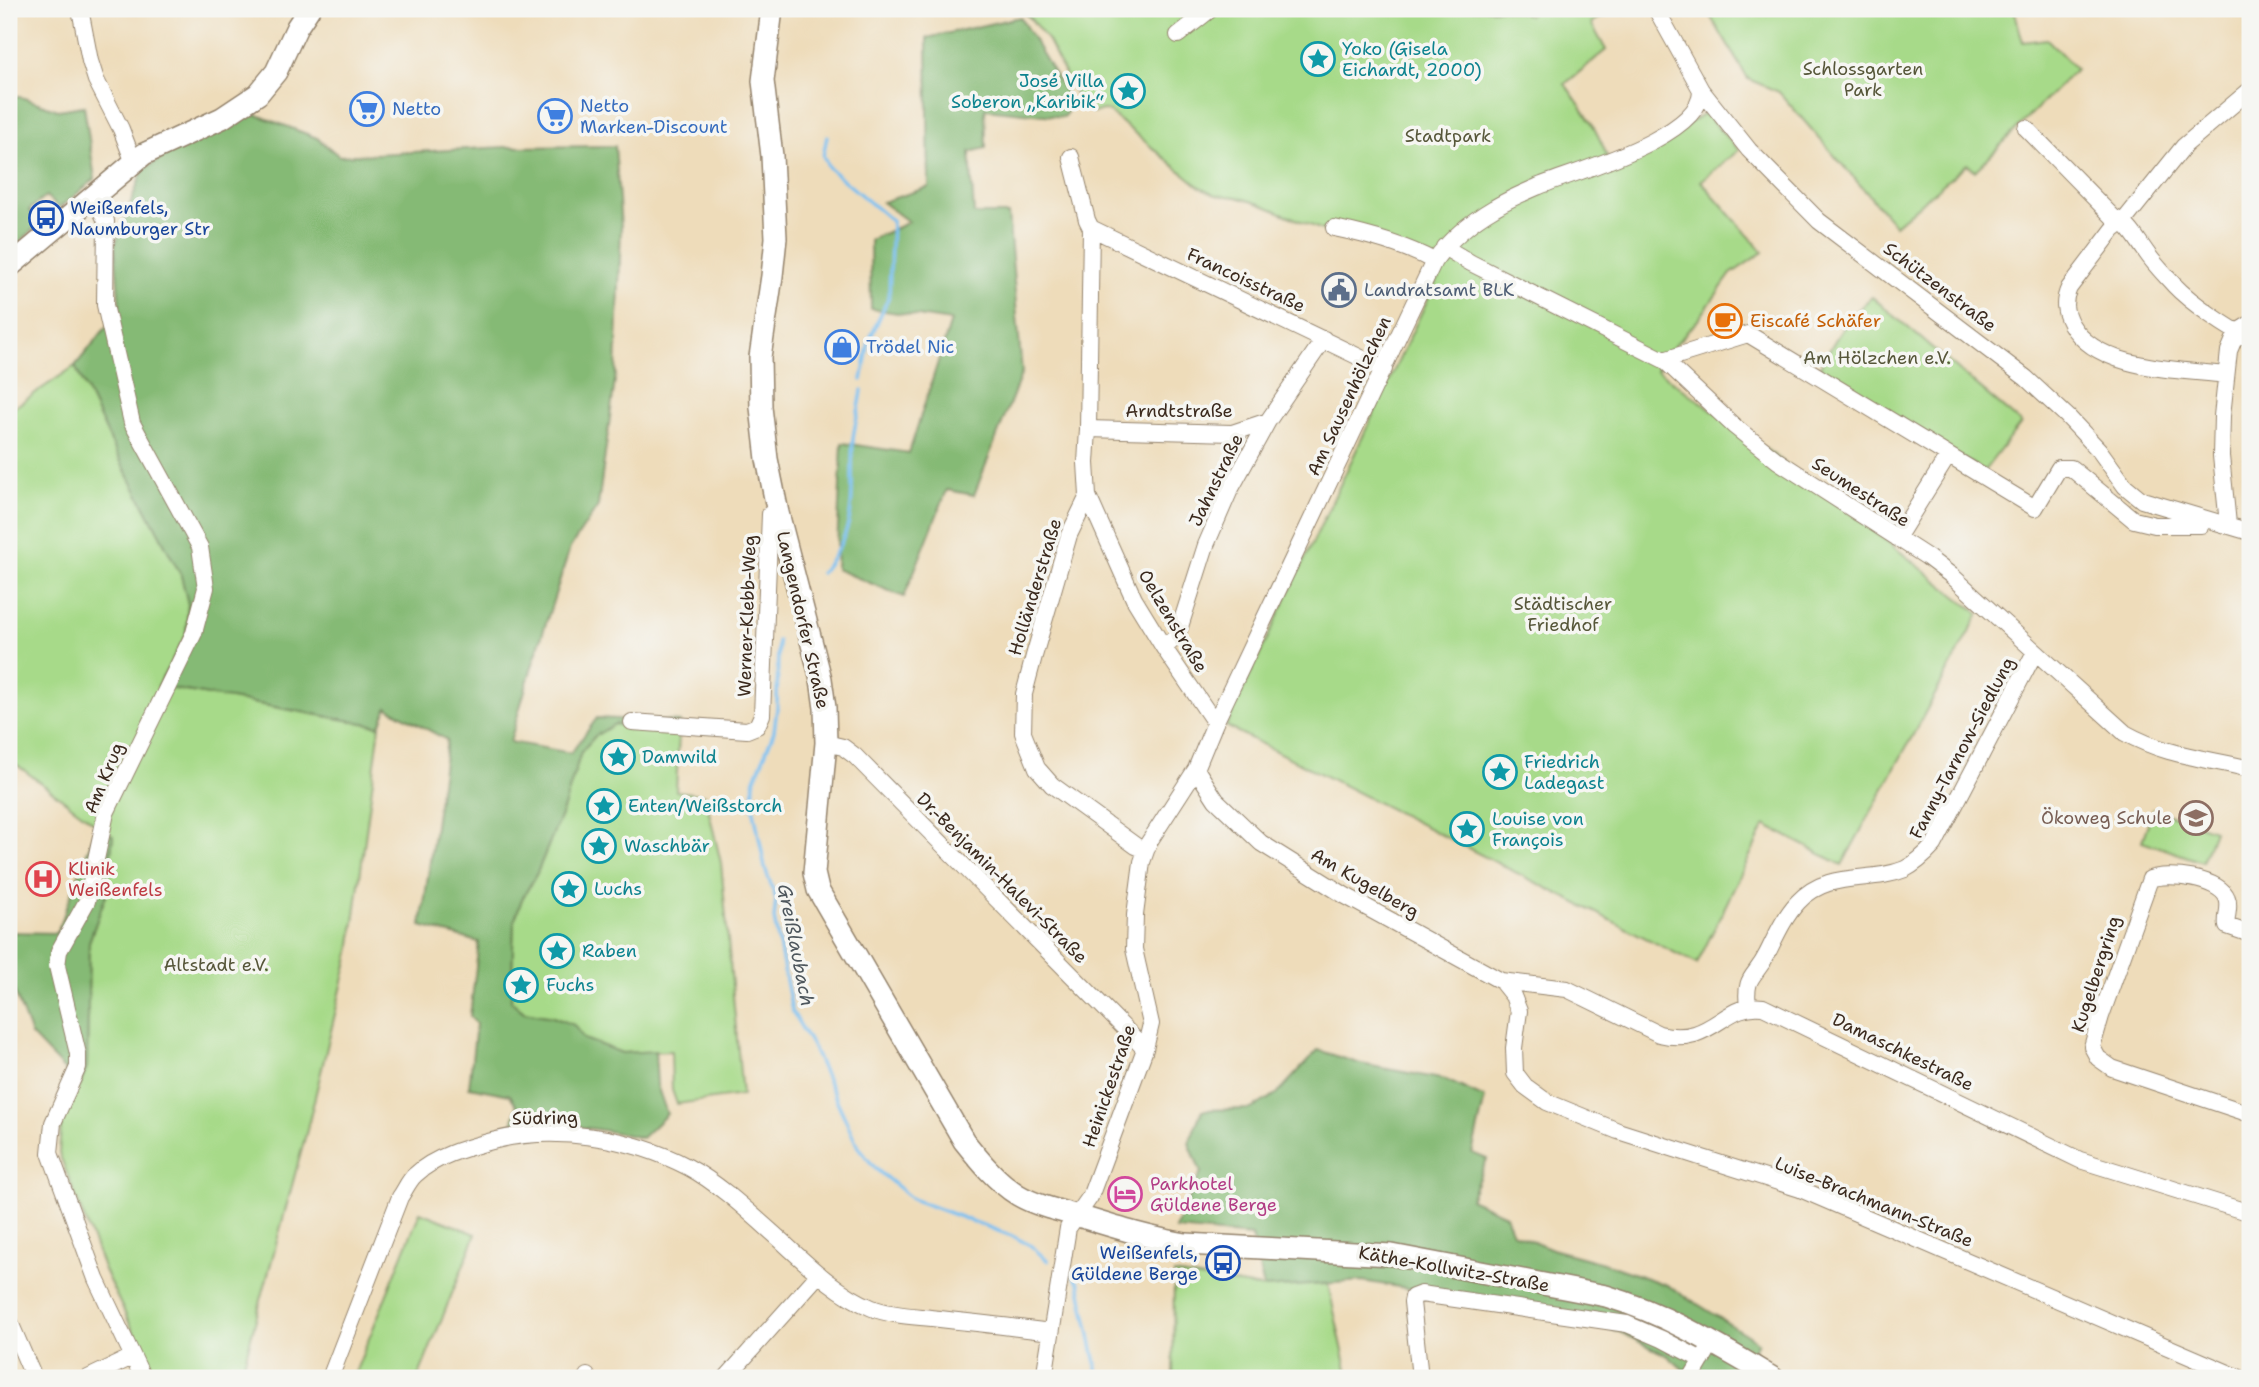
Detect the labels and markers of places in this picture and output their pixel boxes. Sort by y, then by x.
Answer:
place label: Yoko (Gisela Eichardt, 2000) [1342,37,1482,82]
place icon: Yoko (Gisela Eichardt, 2000) [1299,40,1337,78]
place label: José Villa Soberon „Karibik“ [951,69,1104,114]
place icon: José Villa Soberon „Karibik“ [1109,72,1147,110]
supermarket icon: Netto [348,90,386,128]
place label: Netto Marken-Discount [580,94,728,139]
place label: Netto [392,97,441,121]
supermarket icon: Netto Marken-Discount [536,97,574,135]
place label: Weißenfels, Naumburger Str [70,196,210,241]
bus stop icon: Weißenfels, Naumburger Str [27,199,65,237]
public building icon: Landratsamt BLK [1320,271,1358,309]
place label: Landratsamt BLK [1364,278,1515,302]
cafe icon: Eiscafé Schäfer [1706,302,1744,340]
place label: Eiscafé Schäfer [1750,309,1881,333]
shop icon: Trödel Nic [823,328,861,366]
place label: Trödel Nic [866,335,954,359]
place icon: Damwild [599,738,637,776]
place label: Damwild [642,745,717,769]
place label: Friedrich Ladegast [1524,750,1605,795]
place icon: Friedrich Ladegast [1481,753,1519,791]
place icon: Enten/Weißstorch [585,787,623,825]
place label: Enten/Weißstorch [628,794,783,818]
school or university icon: Ökoweg Schule [2177,799,2215,837]
place label: Ökoweg Schule [2041,806,2172,830]
place label: Louise von François [1492,807,1584,852]
place icon: Louise von François [1448,810,1486,848]
place icon: Waschbär [580,827,618,865]
place label: Waschbär [624,834,710,858]
place label: Klinik Weißenfels [68,857,163,902]
hospital icon: Klinik Weißenfels [24,860,62,898]
place icon: Luchs [550,870,588,908]
place label: Luchs [594,877,642,901]
place icon: Raben [538,932,576,970]
place label: Raben [582,939,637,963]
place icon: Fuchs [502,966,540,1004]
place label: Fuchs [546,973,594,997]
place label: Parkhotel Güldene Berge [1150,1172,1277,1217]
hotel icon: Parkhotel Güldene Berge [1106,1175,1144,1213]
place label: Weißenfels, Güldene Berge [1071,1241,1198,1286]
bus stop icon: Weißenfels, Güldene Berge [1204,1244,1242,1282]

